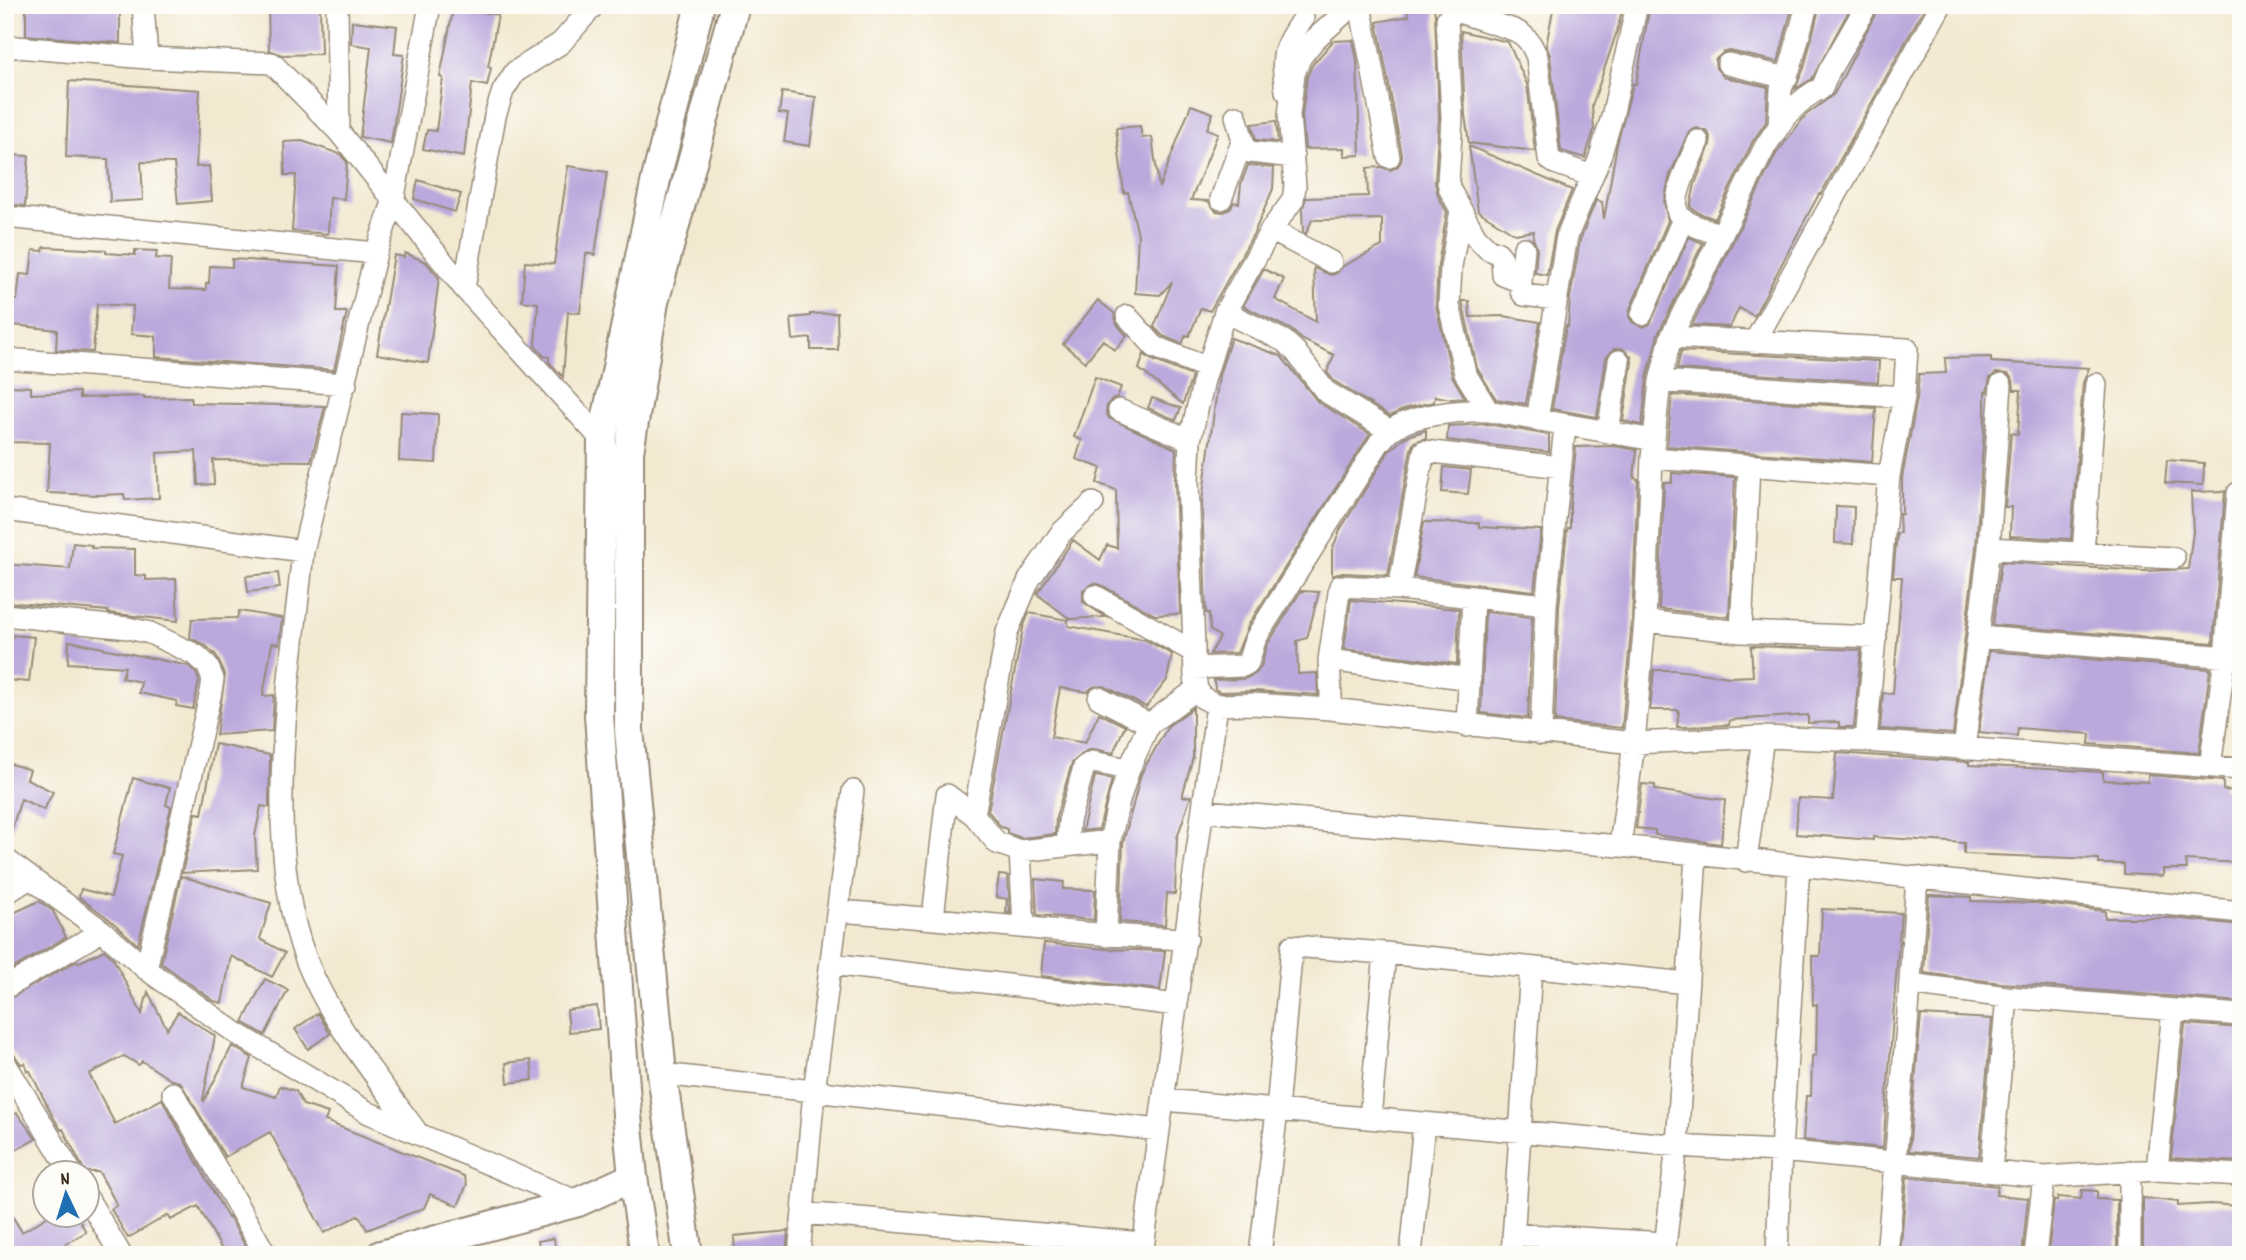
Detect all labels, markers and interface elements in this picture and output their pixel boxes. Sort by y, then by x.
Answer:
north arrow [32,1158,102,1228]
text: N [59,1167,71,1194]

